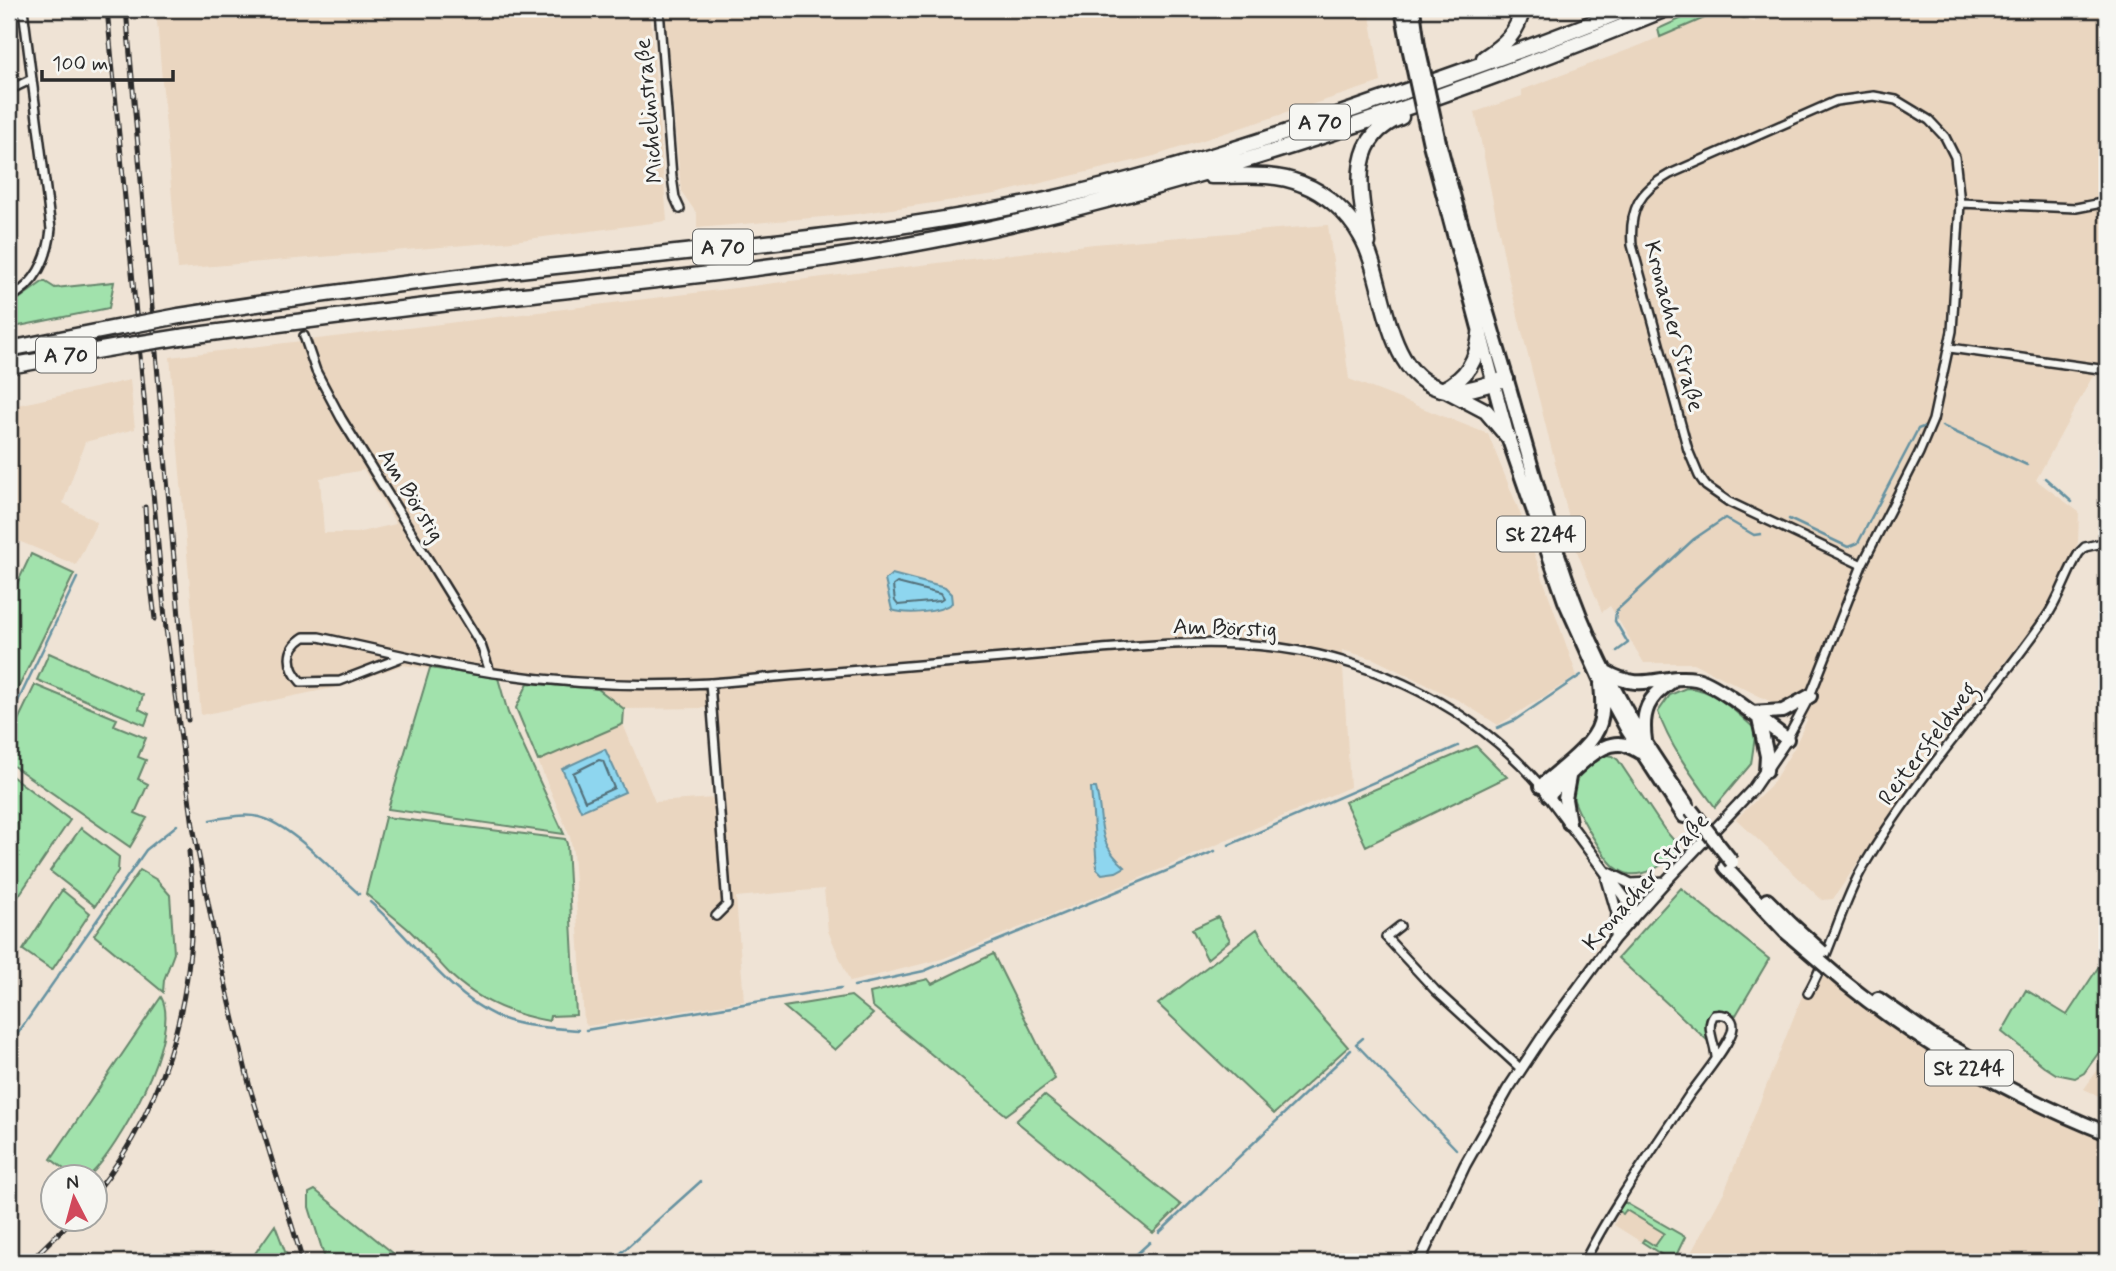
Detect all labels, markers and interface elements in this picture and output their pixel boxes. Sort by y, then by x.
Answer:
street label: Michelinstraße [629,37,671,185]
scale bar [42,38,173,82]
text: 100 m [52,50,108,78]
road number: A 70 [1290,104,1350,140]
road number: A 70 [693,230,753,264]
street label: Kronacher Straße [1636,238,1710,415]
road number: A 70 [36,338,96,372]
street label: Am Börstig [370,444,451,548]
road number: St 2244 [1497,516,1585,552]
street label: Am Börstig [1172,612,1278,646]
street label: Reitersfeldweg [1872,676,1987,813]
street label: Kronacher Straße [1577,807,1716,958]
road number: St 2244 [1925,1050,2013,1086]
north arrow [38,1162,108,1232]
text: N [65,1169,80,1196]

